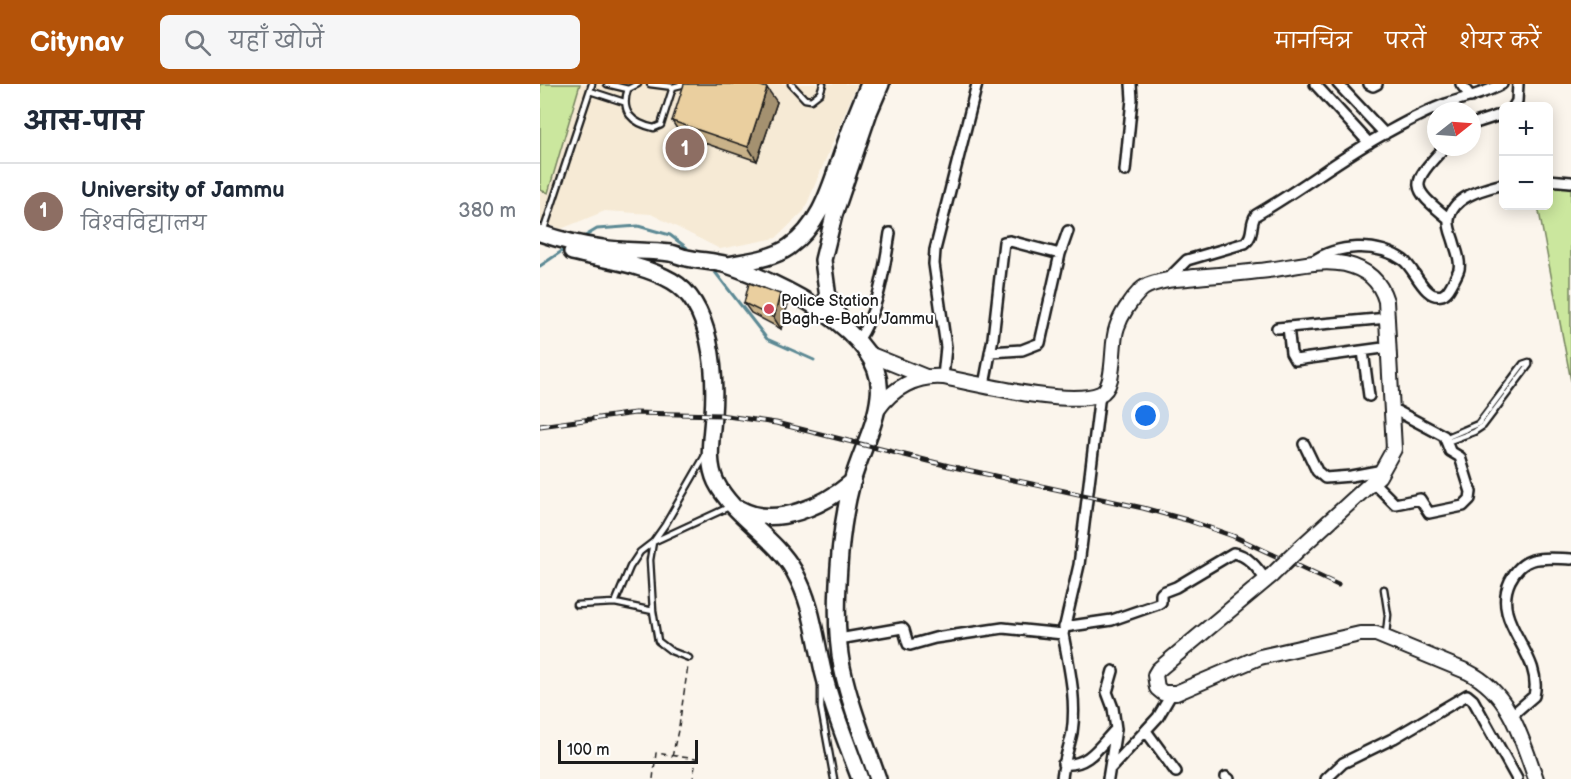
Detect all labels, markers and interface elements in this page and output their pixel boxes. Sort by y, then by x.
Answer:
search box [160,15,580,69]
text: Citynav [30,26,124,59]
icon: search [181,26,214,59]
text: यहाँ खोजें [229,28,324,55]
text: मानचित्र [1275,29,1352,54]
text: परतें [1385,29,1426,54]
text: शेयर करें [1459,29,1541,54]
north arrow [1427,102,1481,156]
map controls [1499,102,1553,210]
button: + [1499,102,1553,156]
text: आस-पास [24,107,143,138]
pin: 1 [666,126,704,170]
button: − [1499,156,1553,210]
text: University of Jammu [81,177,285,204]
text: 1 [39,199,48,223]
text: 380 m [458,199,516,223]
text: विश्वविद्यालय [81,212,207,236]
place label: Police Station Bagh-e-Bahu Jammu [781,292,934,329]
marker: Police Station Bagh-e-Bahu Jammu [762,302,776,316]
your location [1131,401,1160,430]
scale bar [558,737,698,764]
text: 100 m [567,741,610,760]

